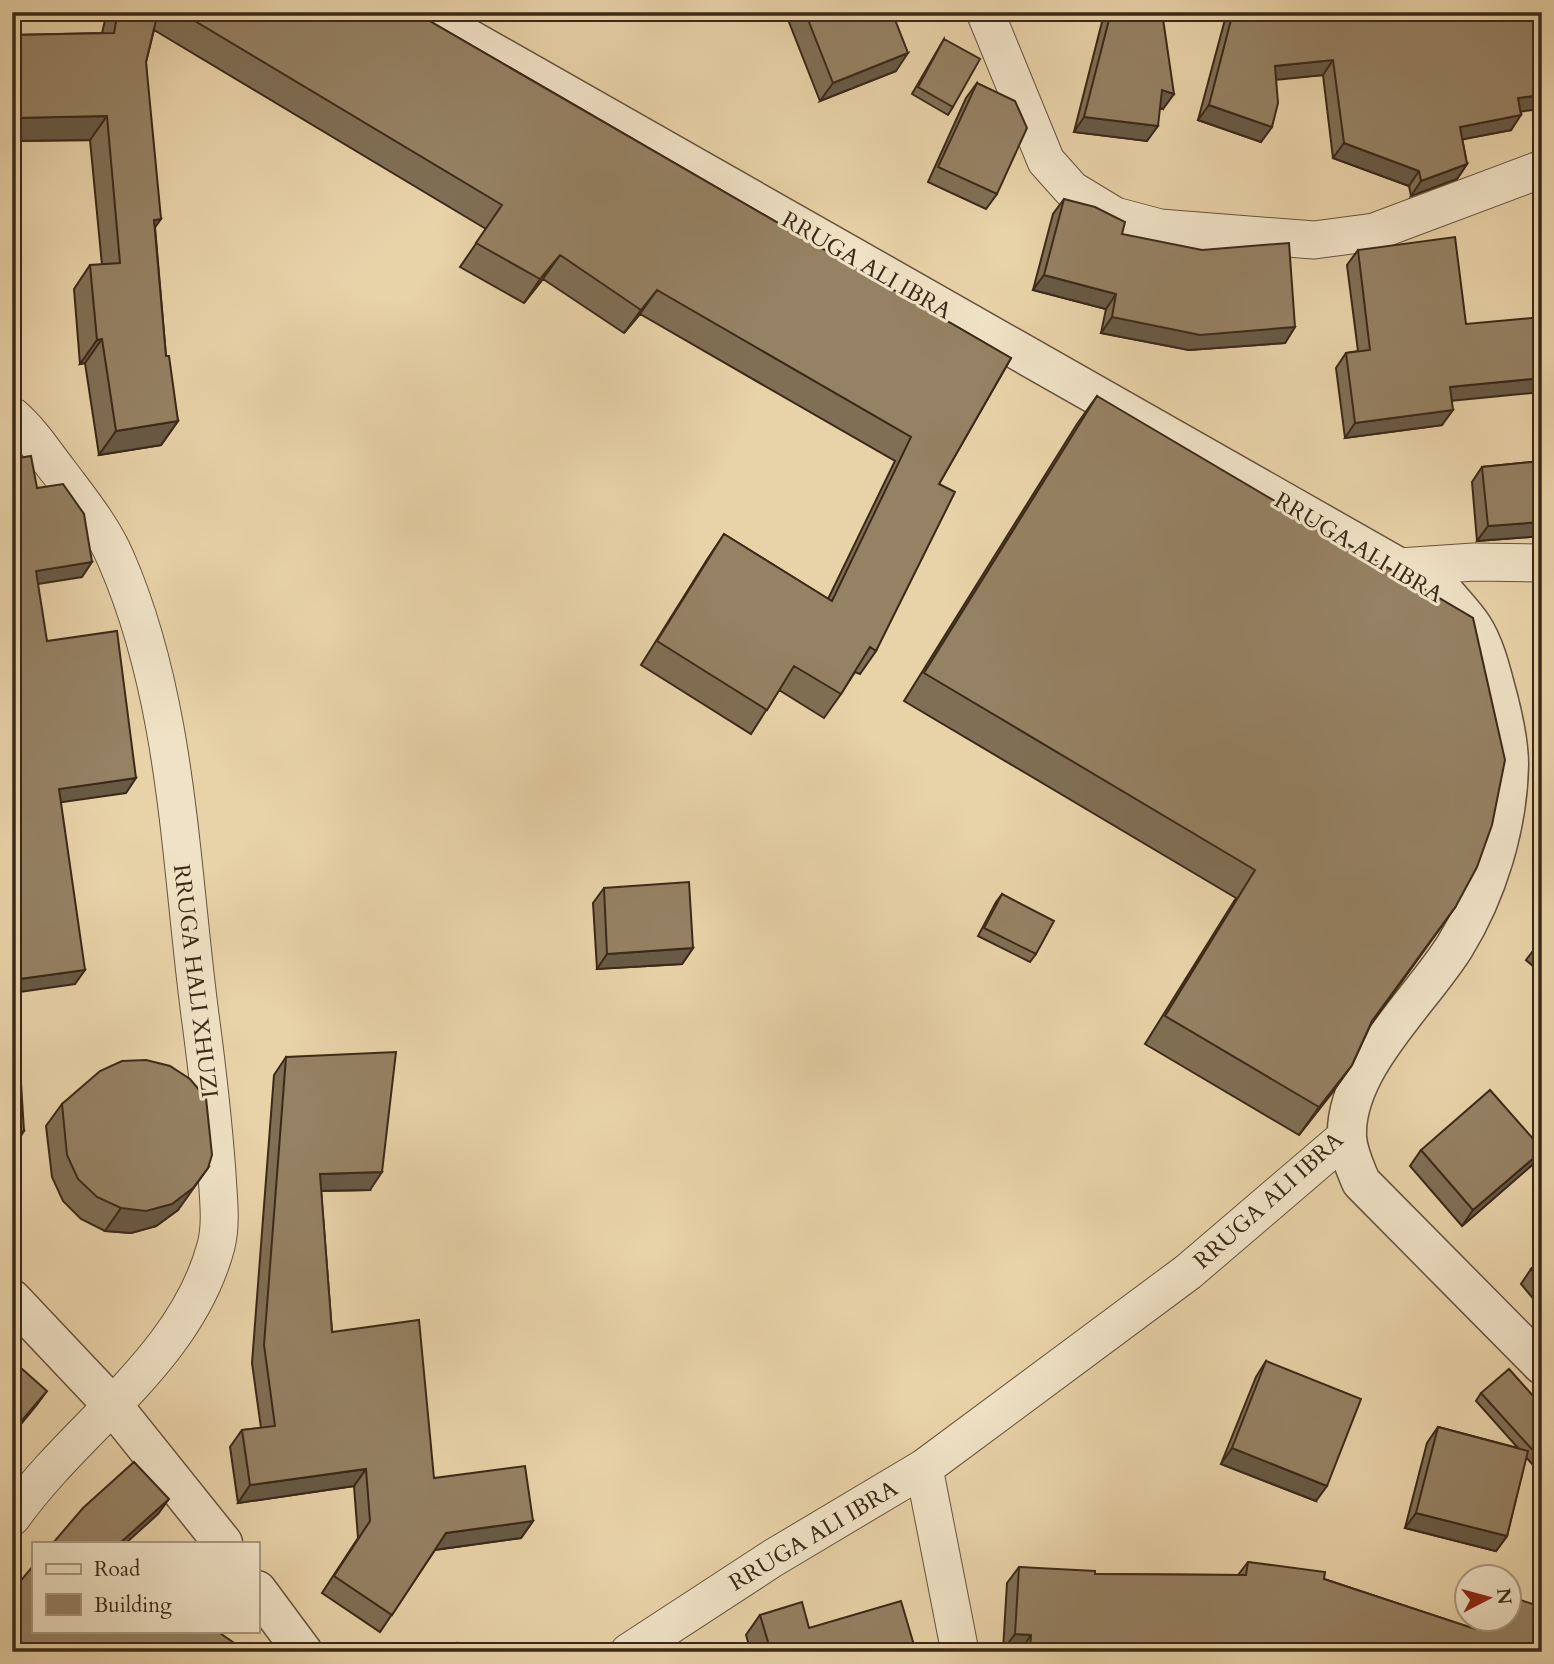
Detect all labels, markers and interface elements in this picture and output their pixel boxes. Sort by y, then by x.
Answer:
street label: RRUGA ALI IBRA [776,204,958,327]
street label: RRUGA ALI IBRA [1269,485,1449,610]
street label: RRUGA HALI XHUZI [166,862,225,1100]
street label: RRUGA ALI IBRA [1187,1124,1350,1276]
street label: RRUGA ALI IBRA [723,1473,904,1598]
legend [32,1542,259,1632]
text: Road [94,1555,140,1584]
north arrow [1452,1562,1522,1632]
text: N [1490,1587,1518,1606]
text: Building [94,1591,172,1620]

